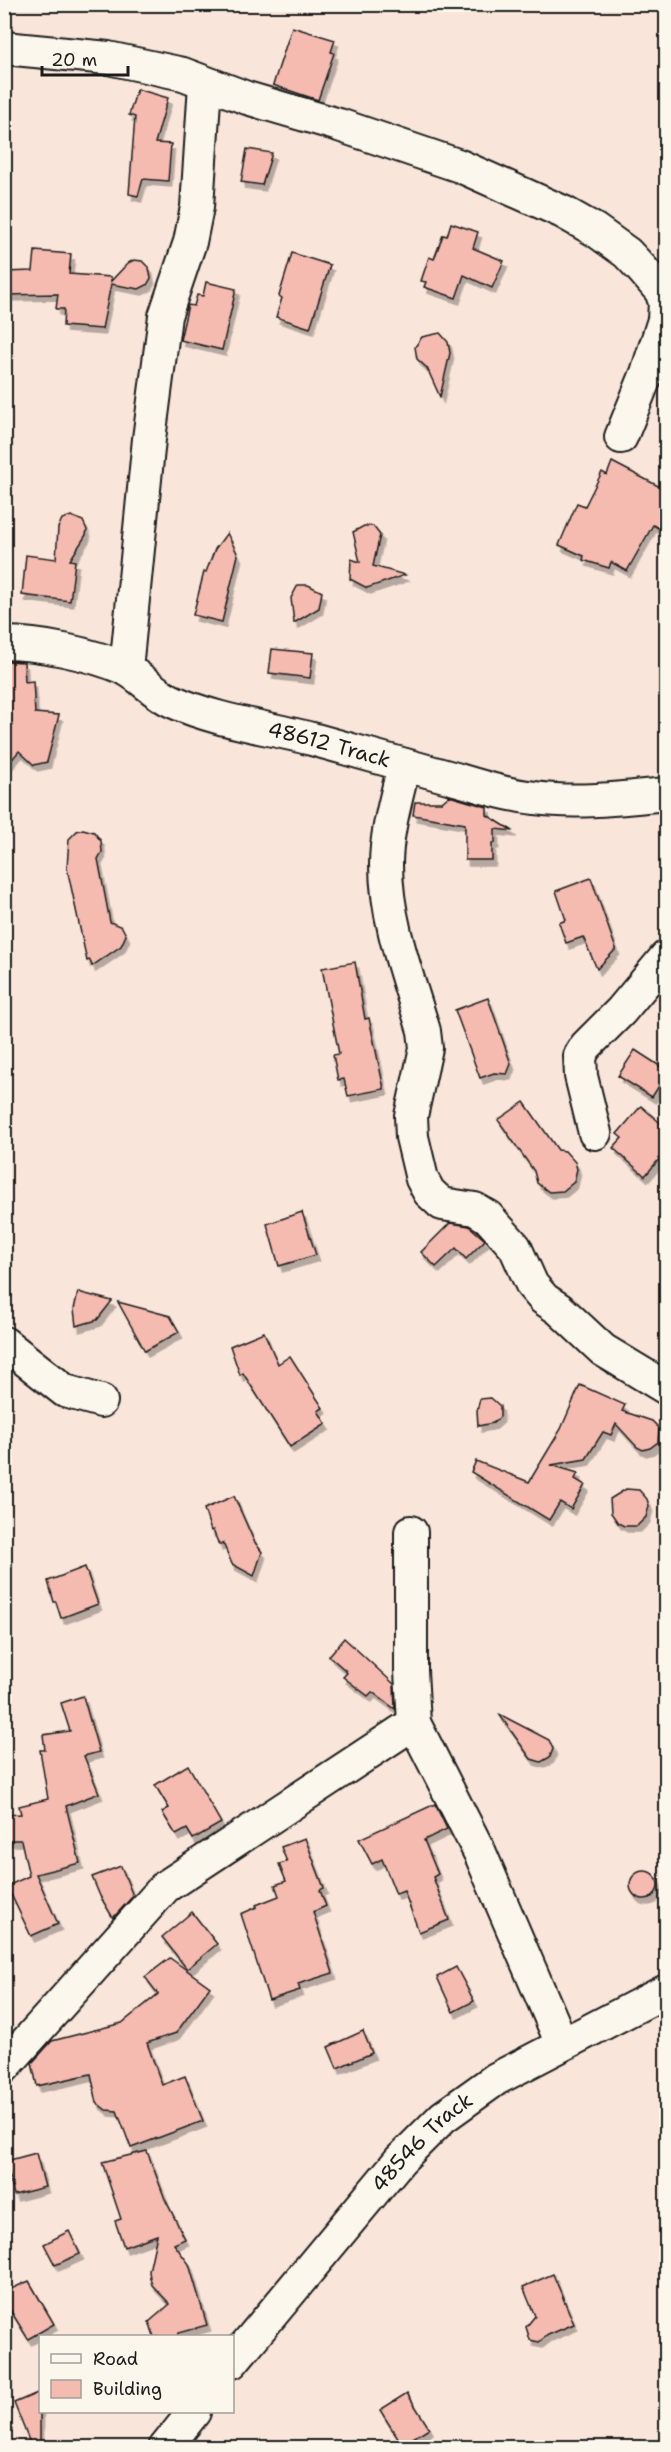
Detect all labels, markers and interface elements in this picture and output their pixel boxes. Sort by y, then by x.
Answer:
scale bar [42,39,128,77]
text: 20 m [51,48,97,72]
street label: 48612 Track [265,715,394,774]
street label: 48546 Track [365,2086,478,2198]
legend [39,2335,234,2413]
text: Road [93,2347,138,2371]
text: Building [93,2377,162,2401]

